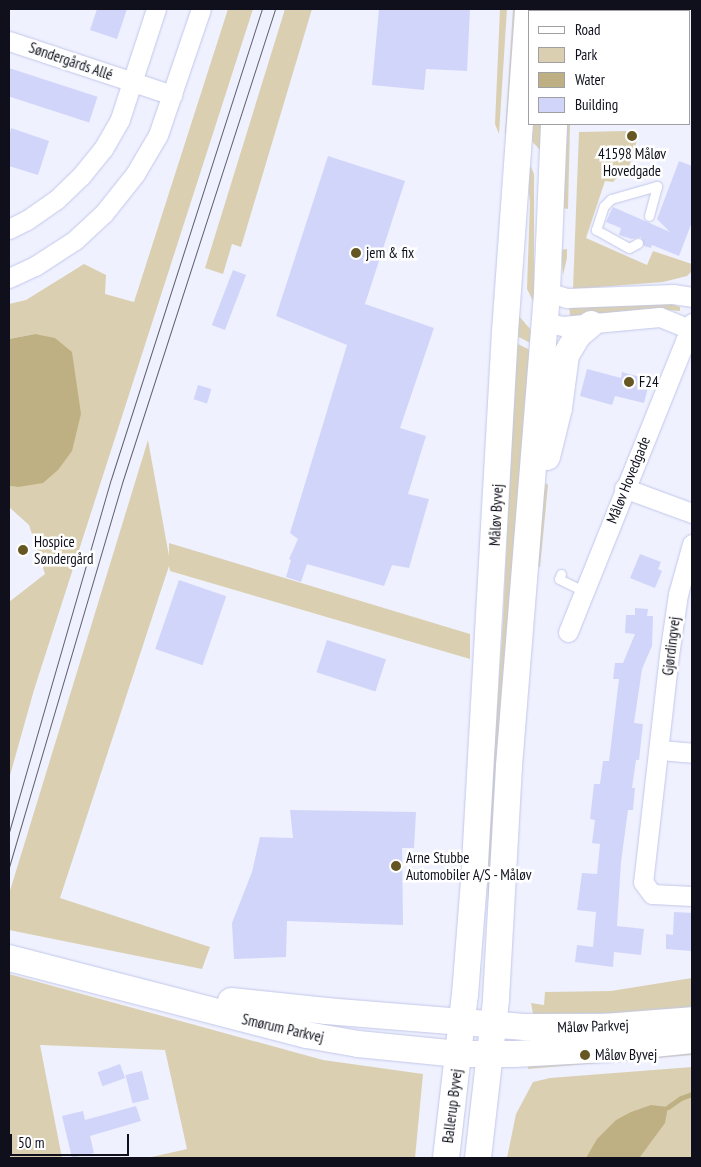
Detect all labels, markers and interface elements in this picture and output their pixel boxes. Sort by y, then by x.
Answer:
legend [528,10,691,125]
text: Road [575,20,601,39]
street label: Søndergårds Allé [26,38,116,84]
text: Park [575,45,597,64]
text: Water [575,70,605,89]
text: Building [575,95,618,114]
marker: 41598 Måløv Hovedgade [626,130,638,142]
place label: 41598 Måløv Hovedgade [598,144,666,179]
place label: jem & fix [366,244,414,262]
marker: jem & fix [350,247,362,259]
place label: F24 [639,373,659,391]
marker: F24 [623,376,635,388]
street label: Måløv Hovedgade [602,434,654,526]
street label: Måløv Byvej [485,483,507,547]
place label: Hospice Søndergård [34,532,93,567]
marker: Hospice Søndergård [16,543,30,557]
street label: Gjørdingvej [658,615,684,677]
place label: Arne Stubbe Automobiler A/S - Måløv [406,848,533,883]
marker: Arne Stubbe Automobiler A/S - Måløv [390,860,402,872]
street label: Smørum Parkvej [240,1010,326,1046]
street label: Måløv Parkvej [557,1016,629,1036]
place label: Måløv Byvej [595,1046,658,1064]
marker: Måløv Byvej [579,1049,591,1061]
street label: Ballerup Byvej [439,1068,465,1144]
scale bar [12,1124,131,1156]
text: 50 m [18,1133,44,1152]

